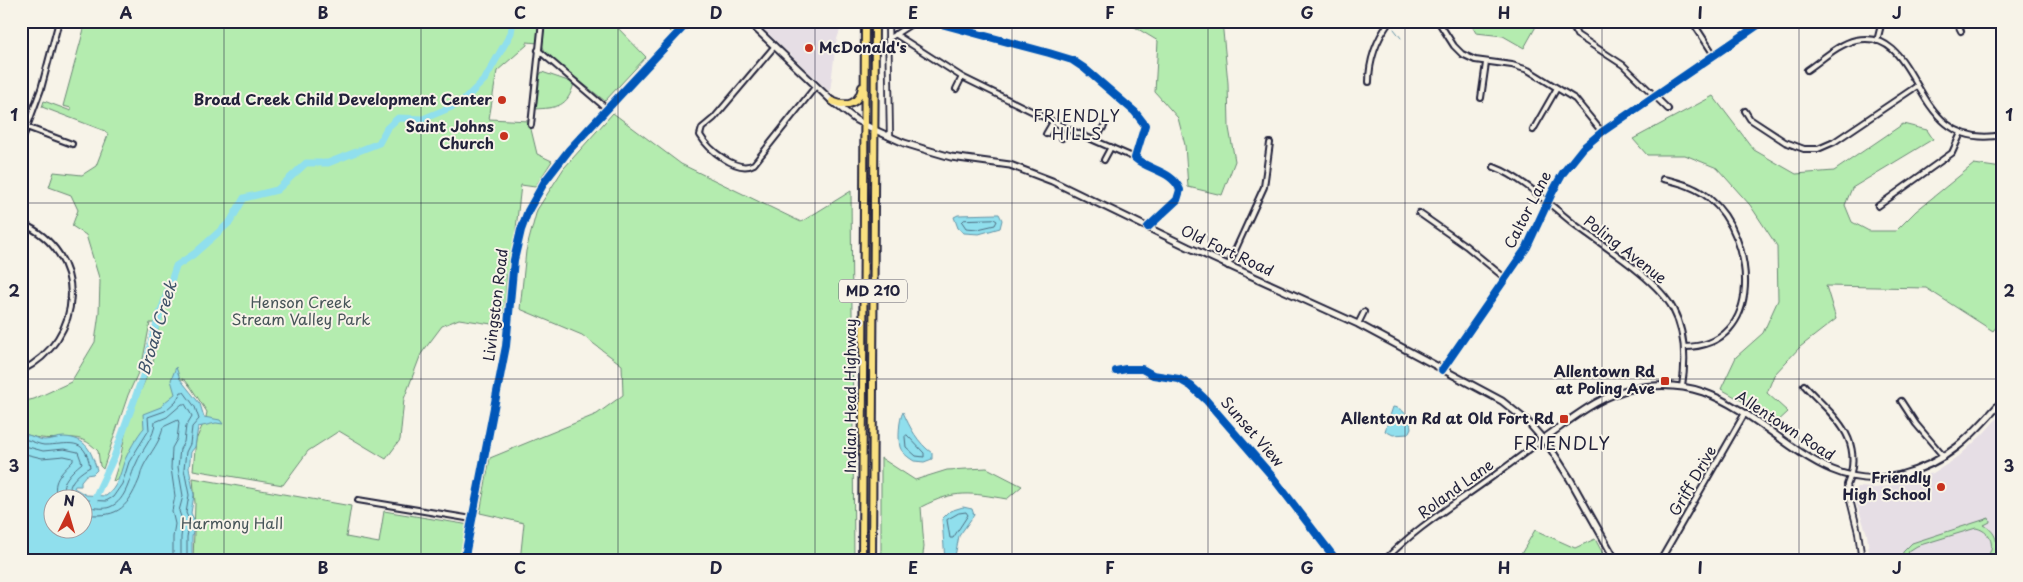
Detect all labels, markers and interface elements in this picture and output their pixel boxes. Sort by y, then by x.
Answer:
text: A [120,0,133,24]
text: B [318,0,329,24]
text: C [514,0,526,24]
text: D [710,0,722,24]
text: E [908,0,918,24]
text: F [1105,0,1115,24]
text: G [1300,0,1314,24]
text: H [1498,0,1510,24]
text: I [1697,0,1703,24]
text: J [1892,0,1902,24]
place label: McDonald's [819,35,907,58]
marker: McDonald's [803,42,815,54]
place label: Broad Creek Child Development Center [194,87,492,110]
marker: Broad Creek Child Development Center [496,94,508,106]
text: 1 [10,102,18,126]
text: 1 [2005,102,2013,126]
district label: FRIENDLY HILLS [1033,103,1121,145]
place label: Saint Johns Church [406,114,494,154]
marker: Saint Johns Church [498,130,510,142]
street label: Caltor Lane [1497,166,1556,252]
street label: Poling Avenue [1580,209,1672,289]
street label: Old Fort Road [1177,218,1278,281]
street label: Livingston Road [476,247,513,362]
water label: Broad Creek [130,276,182,378]
text: 2 [8,278,20,302]
text: 2 [2003,278,2015,302]
road number: MD 210 [839,280,907,302]
park label: Henson Creek Stream Valley Park [232,290,370,330]
street label: Indian Head Highway [838,319,861,473]
place label: Allentown Rd at Poling Ave [1554,359,1655,399]
marker: Allentown Rd at Poling Ave [1659,375,1671,387]
street label: Allentown Road [1732,384,1840,466]
street label: Sunset View [1216,391,1290,472]
place label: Allentown Rd at Old Fort Rd [1341,406,1554,429]
marker: Allentown Rd at Old Fort Rd [1558,413,1570,425]
district label: FRIENDLY [1513,429,1611,456]
street label: Griff Drive [1662,441,1721,520]
street label: Roland Lane [1412,452,1498,523]
text: 3 [9,453,19,477]
text: 3 [2004,453,2014,477]
place label: Friendly High School [1843,465,1931,505]
marker: Friendly High School [1935,481,1947,493]
north arrow [42,490,92,540]
text: N [63,490,76,511]
park label: Harmony Hall [181,511,283,534]
text: A [120,555,133,579]
text: B [318,555,329,579]
text: C [514,555,526,579]
text: D [710,555,722,579]
text: E [908,555,918,579]
text: F [1105,555,1115,579]
text: G [1300,555,1314,579]
text: H [1498,555,1510,579]
text: I [1697,555,1703,579]
text: J [1892,555,1902,579]

